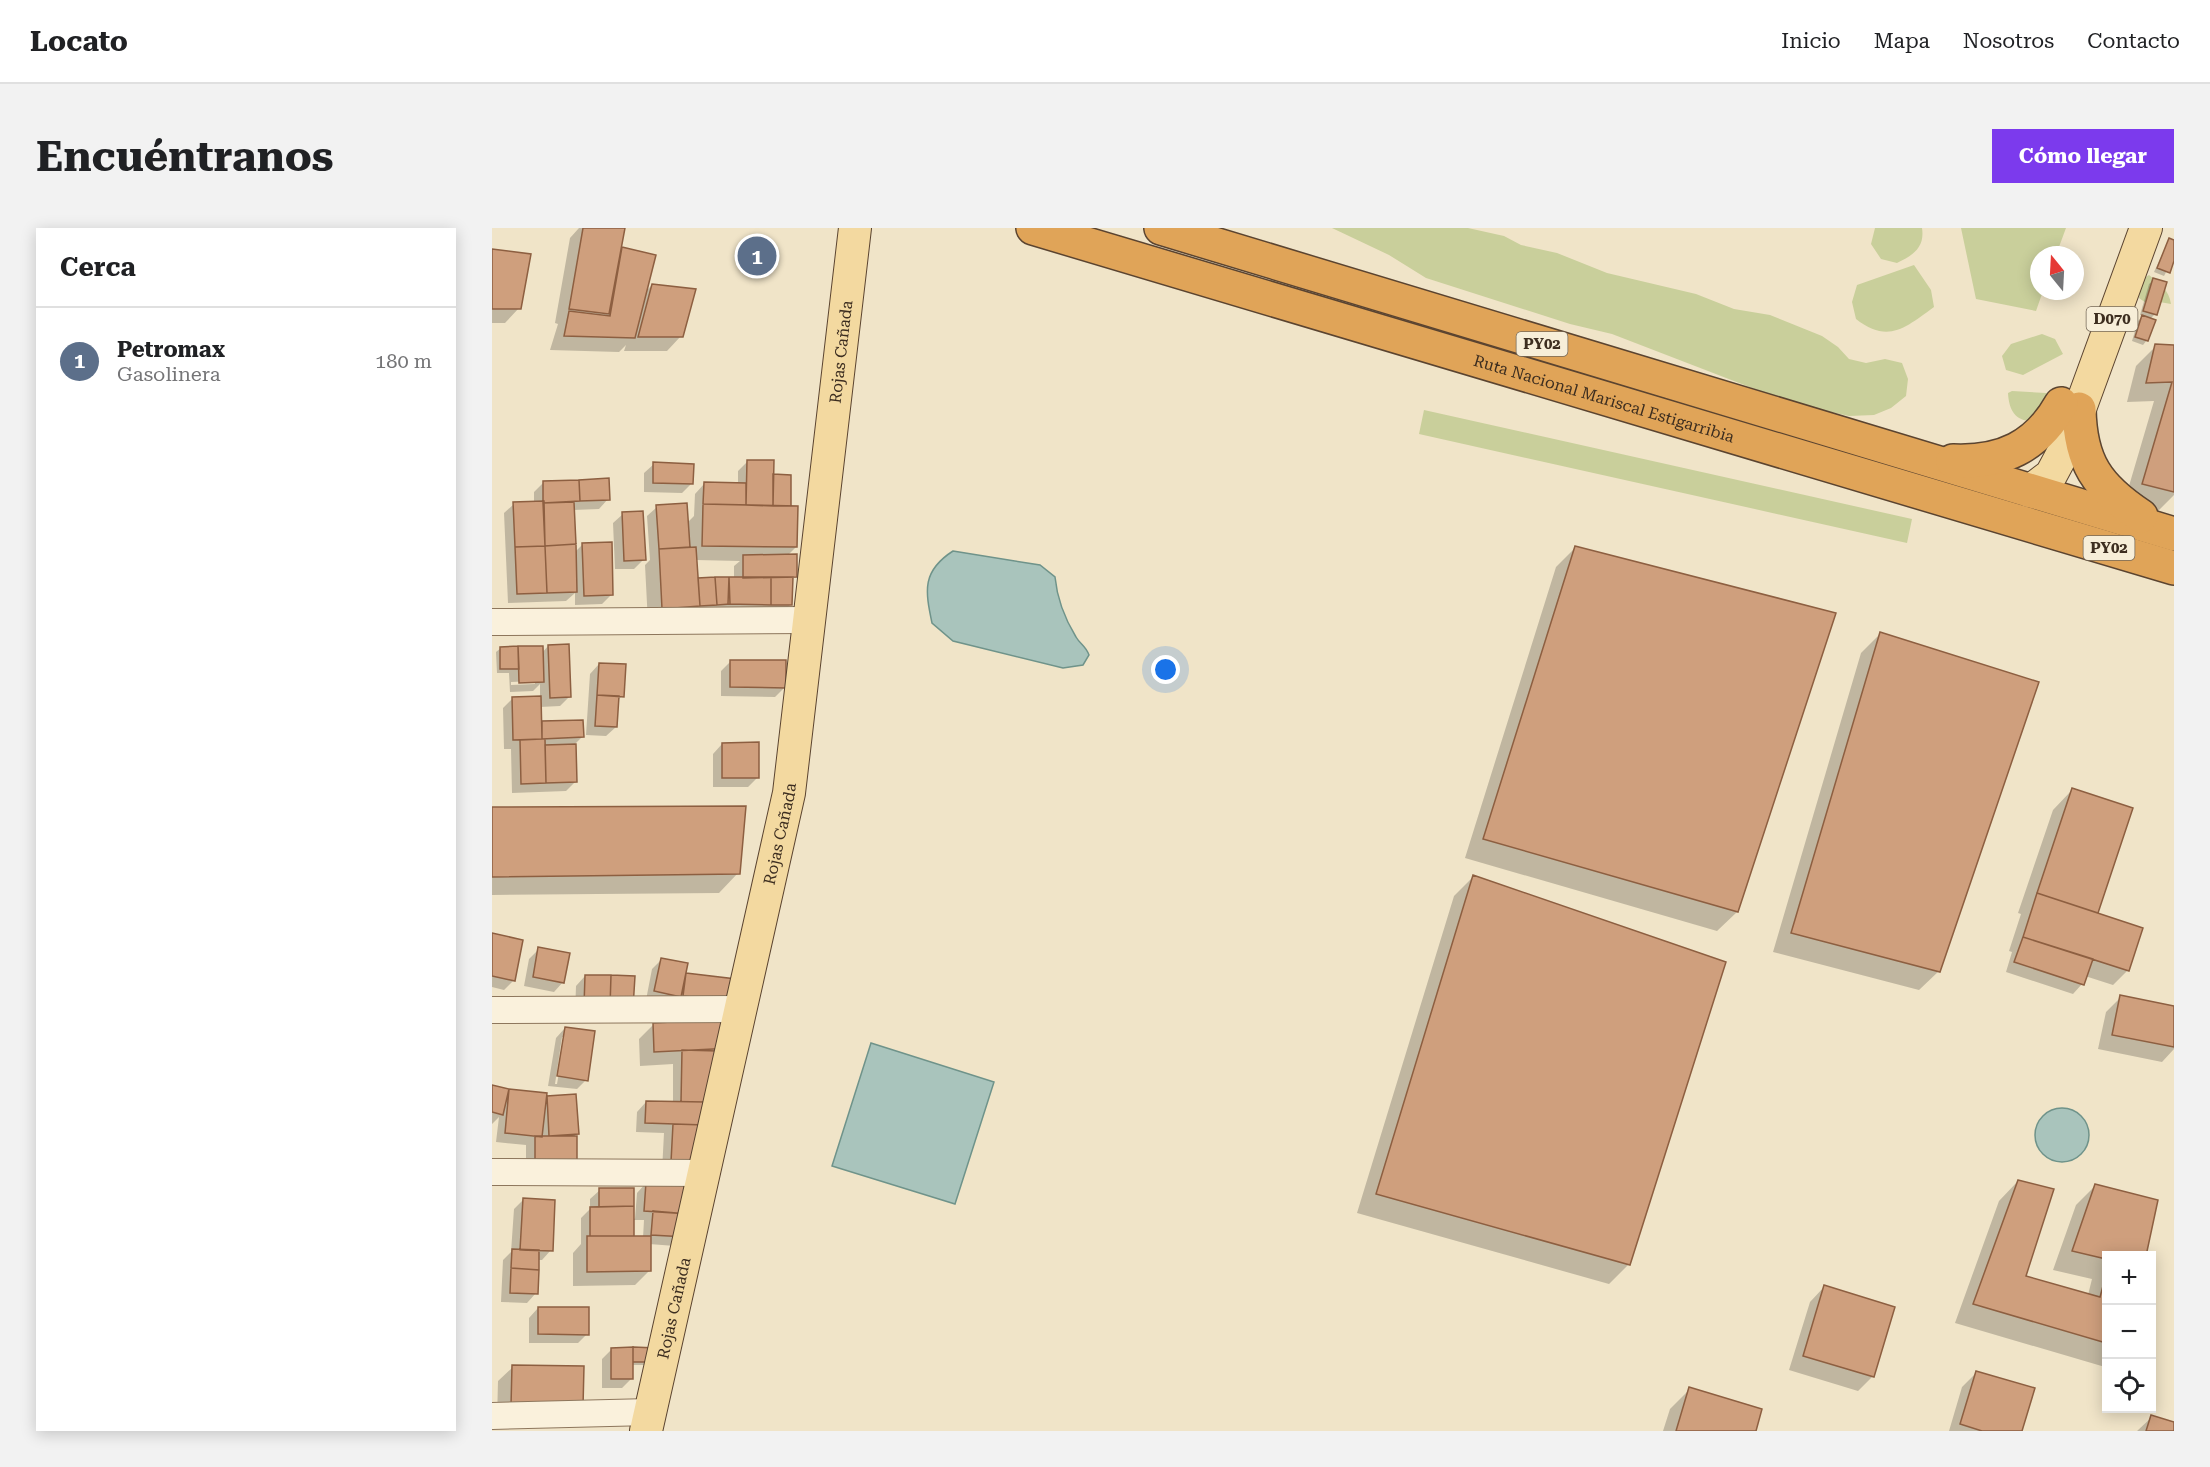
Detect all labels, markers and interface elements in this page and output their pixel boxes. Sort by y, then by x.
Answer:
text: Locato [30,25,128,58]
text: Inicio [1781,29,1841,53]
text: Mapa [1874,29,1930,53]
text: Nosotros [1963,29,2054,53]
text: Contacto [2087,29,2180,53]
button: Cómo llegar [1992,129,2174,183]
text: Encuéntranos [36,132,334,181]
pin: 1 [738,234,776,279]
north arrow [2030,246,2084,300]
text: Cerca [60,252,136,282]
street label: Rojas Cañada [826,299,857,405]
road number: D070 [2086,307,2138,331]
road number: PY02 [1516,332,1568,356]
text: Petromax [117,337,225,362]
text: 1 [74,349,85,373]
text: 180 m [375,349,432,373]
street label: Ruta Nacional Mariscal Estigarribia [1471,351,1737,447]
text: Gasolinera [117,362,221,386]
road number: PY02 [2084,536,2134,560]
your location [1151,655,1180,684]
street label: Rojas Cañada [760,782,800,887]
map controls [2102,1251,2156,1413]
button: + [2102,1251,2156,1305]
street label: Rojas Cañada [653,1255,695,1361]
button: − [2102,1305,2156,1359]
button: locate [2102,1359,2156,1413]

